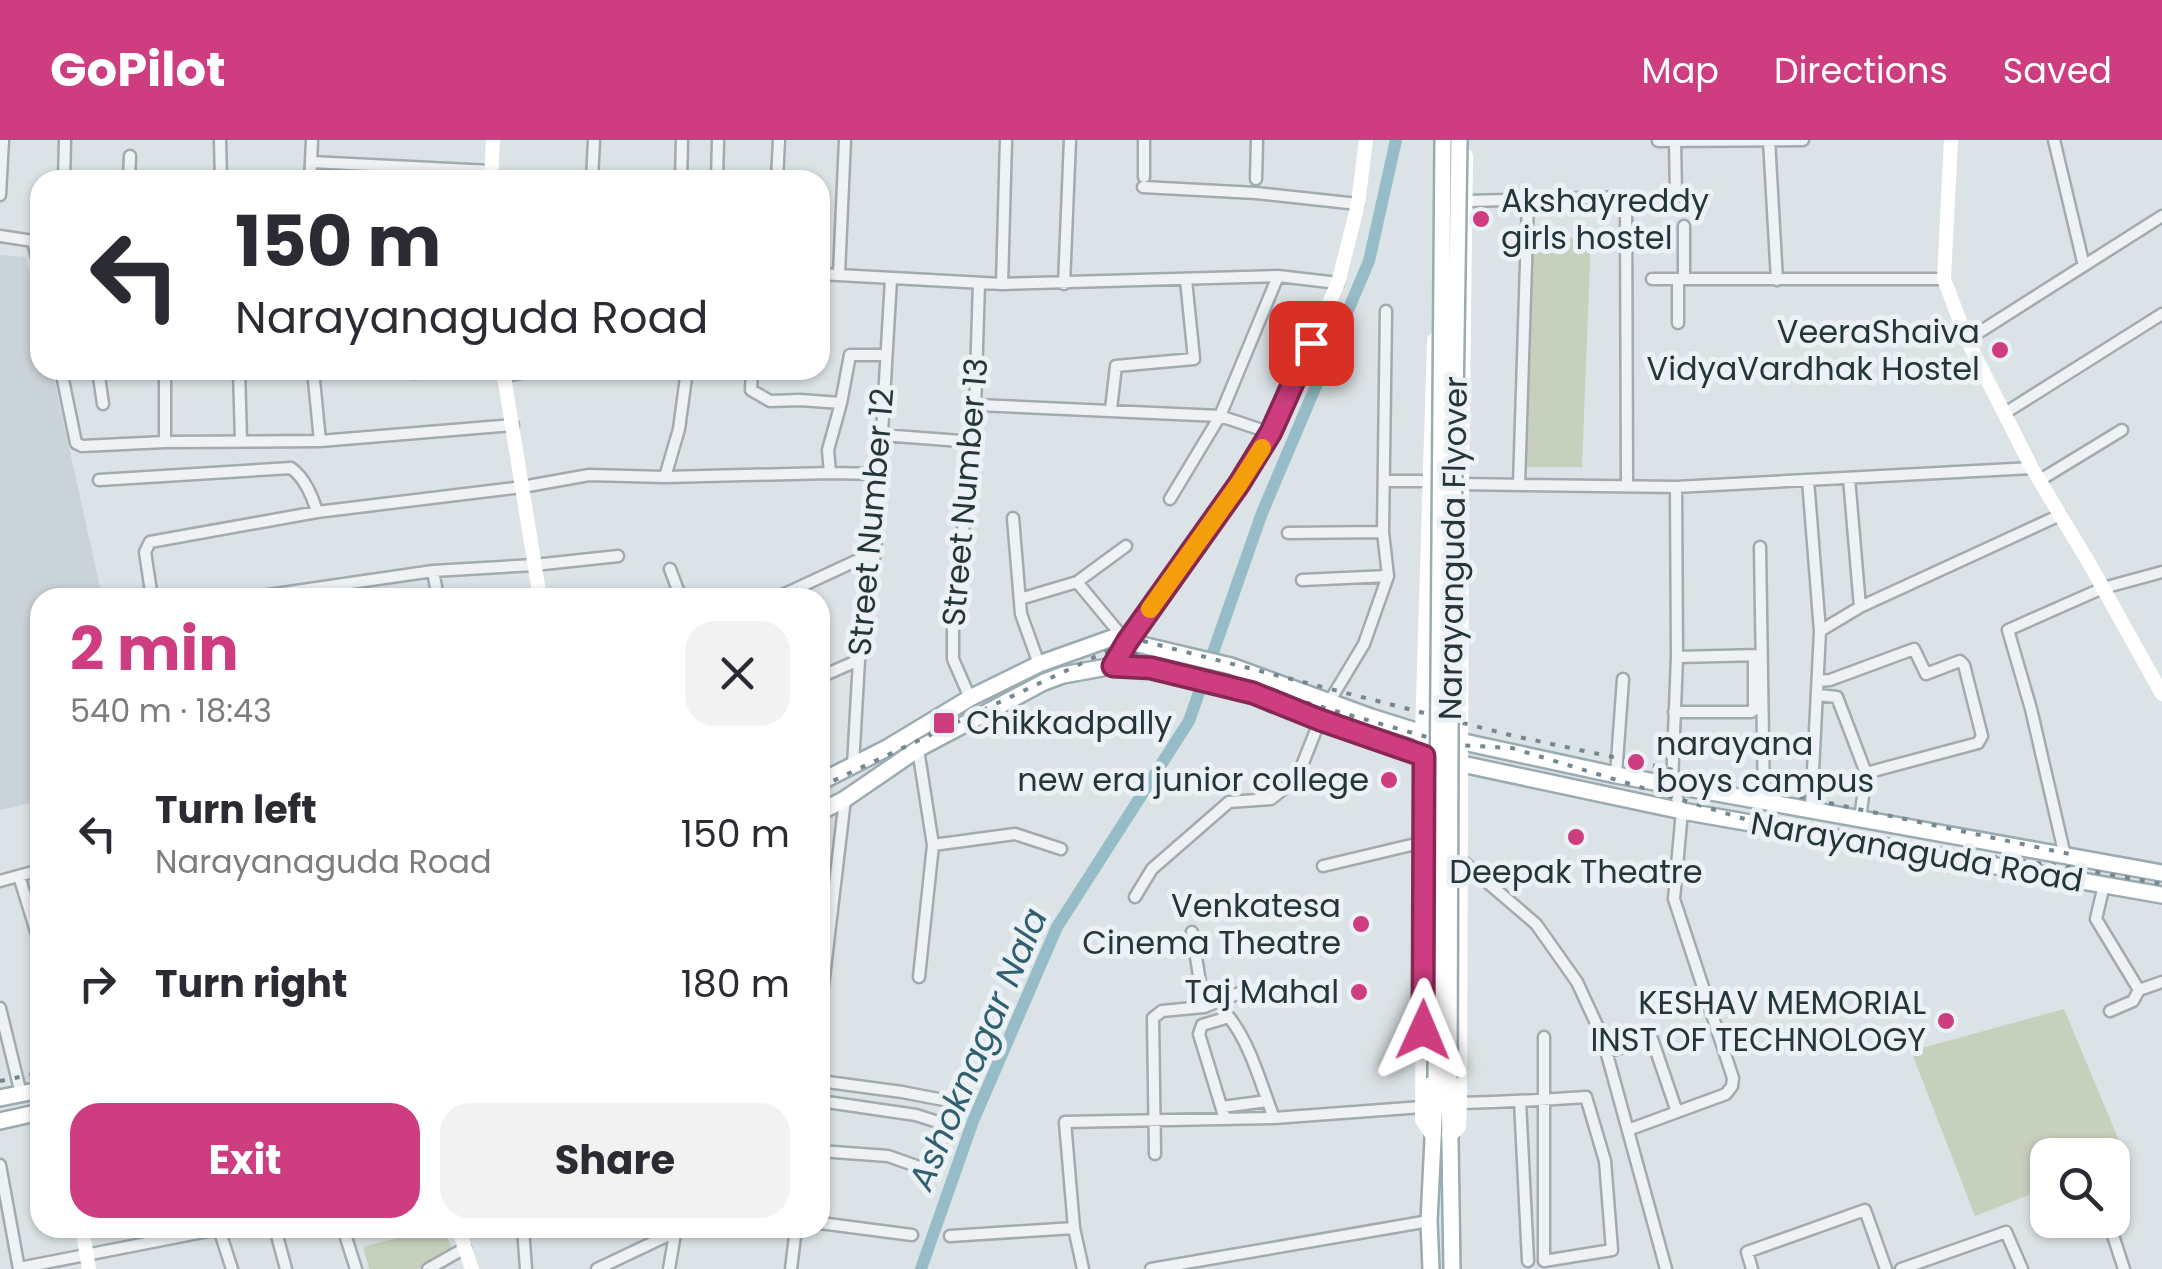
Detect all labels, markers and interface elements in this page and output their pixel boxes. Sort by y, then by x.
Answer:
text: GoPilot [50,36,226,103]
text: Map [1642,46,1719,95]
text: Directions [1774,46,1948,95]
text: Saved [2003,46,2112,95]
place label: Akshayreddy girls hostel [1501,178,1709,260]
text: 150 m [235,192,441,291]
marker: Akshayreddy girls hostel [1470,208,1492,230]
icon: left [70,210,200,340]
text: Narayanaguda Road [235,286,708,349]
pin [1269,301,1354,386]
place label: VeeraShaiva VidyaVardhak Hostel [1647,309,1980,391]
icon: arrive [1284,316,1339,371]
marker: VeeraShaiva VidyaVardhak Hostel [1989,339,2011,361]
street label: Street Number 13 [930,356,999,628]
street label: Narayanguda Flyover [1427,376,1478,720]
street label: Street Number 12 [836,386,905,658]
text: 2 min [70,607,239,691]
button: close [685,621,790,726]
text: 540 m · 18:43 [70,688,272,733]
place label: Chikkadpally [966,700,1172,745]
marker: Chikkadpally [931,710,957,736]
place label: narayana boys campus [1656,721,1874,803]
marker: narayana boys campus [1625,751,1647,773]
place label: new era junior college [1017,757,1369,802]
marker: new era junior college [1378,769,1400,791]
text: Turn left [155,783,317,836]
street label: Narayanaguda Road [1747,800,2087,903]
icon: left [70,806,125,861]
text: 150 m [681,807,790,860]
marker: Deepak Theatre [1565,826,1587,848]
text: Narayanaguda Road [155,839,492,884]
place label: Deepak Theatre [1449,849,1703,894]
place label: Venkatesa Cinema Theatre [1082,883,1341,965]
water label: Ashoknagar Nala [896,900,1059,1198]
marker: Venkatesa Cinema Theatre [1350,913,1372,935]
icon: right [70,956,125,1011]
text: Turn right [155,957,347,1010]
text: 180 m [681,957,790,1010]
place label: Taj Mahal [1184,969,1339,1014]
position arrow [1371,978,1475,1082]
place label: KESHAV MEMORIAL INST OF TECHNOLOGY [1590,980,1926,1062]
marker: Taj Mahal [1348,981,1370,1003]
marker: KESHAV MEMORIAL INST OF TECHNOLOGY [1935,1010,1957,1032]
button: Exit [70,1103,420,1218]
button: Share [440,1103,790,1218]
map controls [2030,1138,2130,1238]
button: search [2030,1138,2130,1238]

